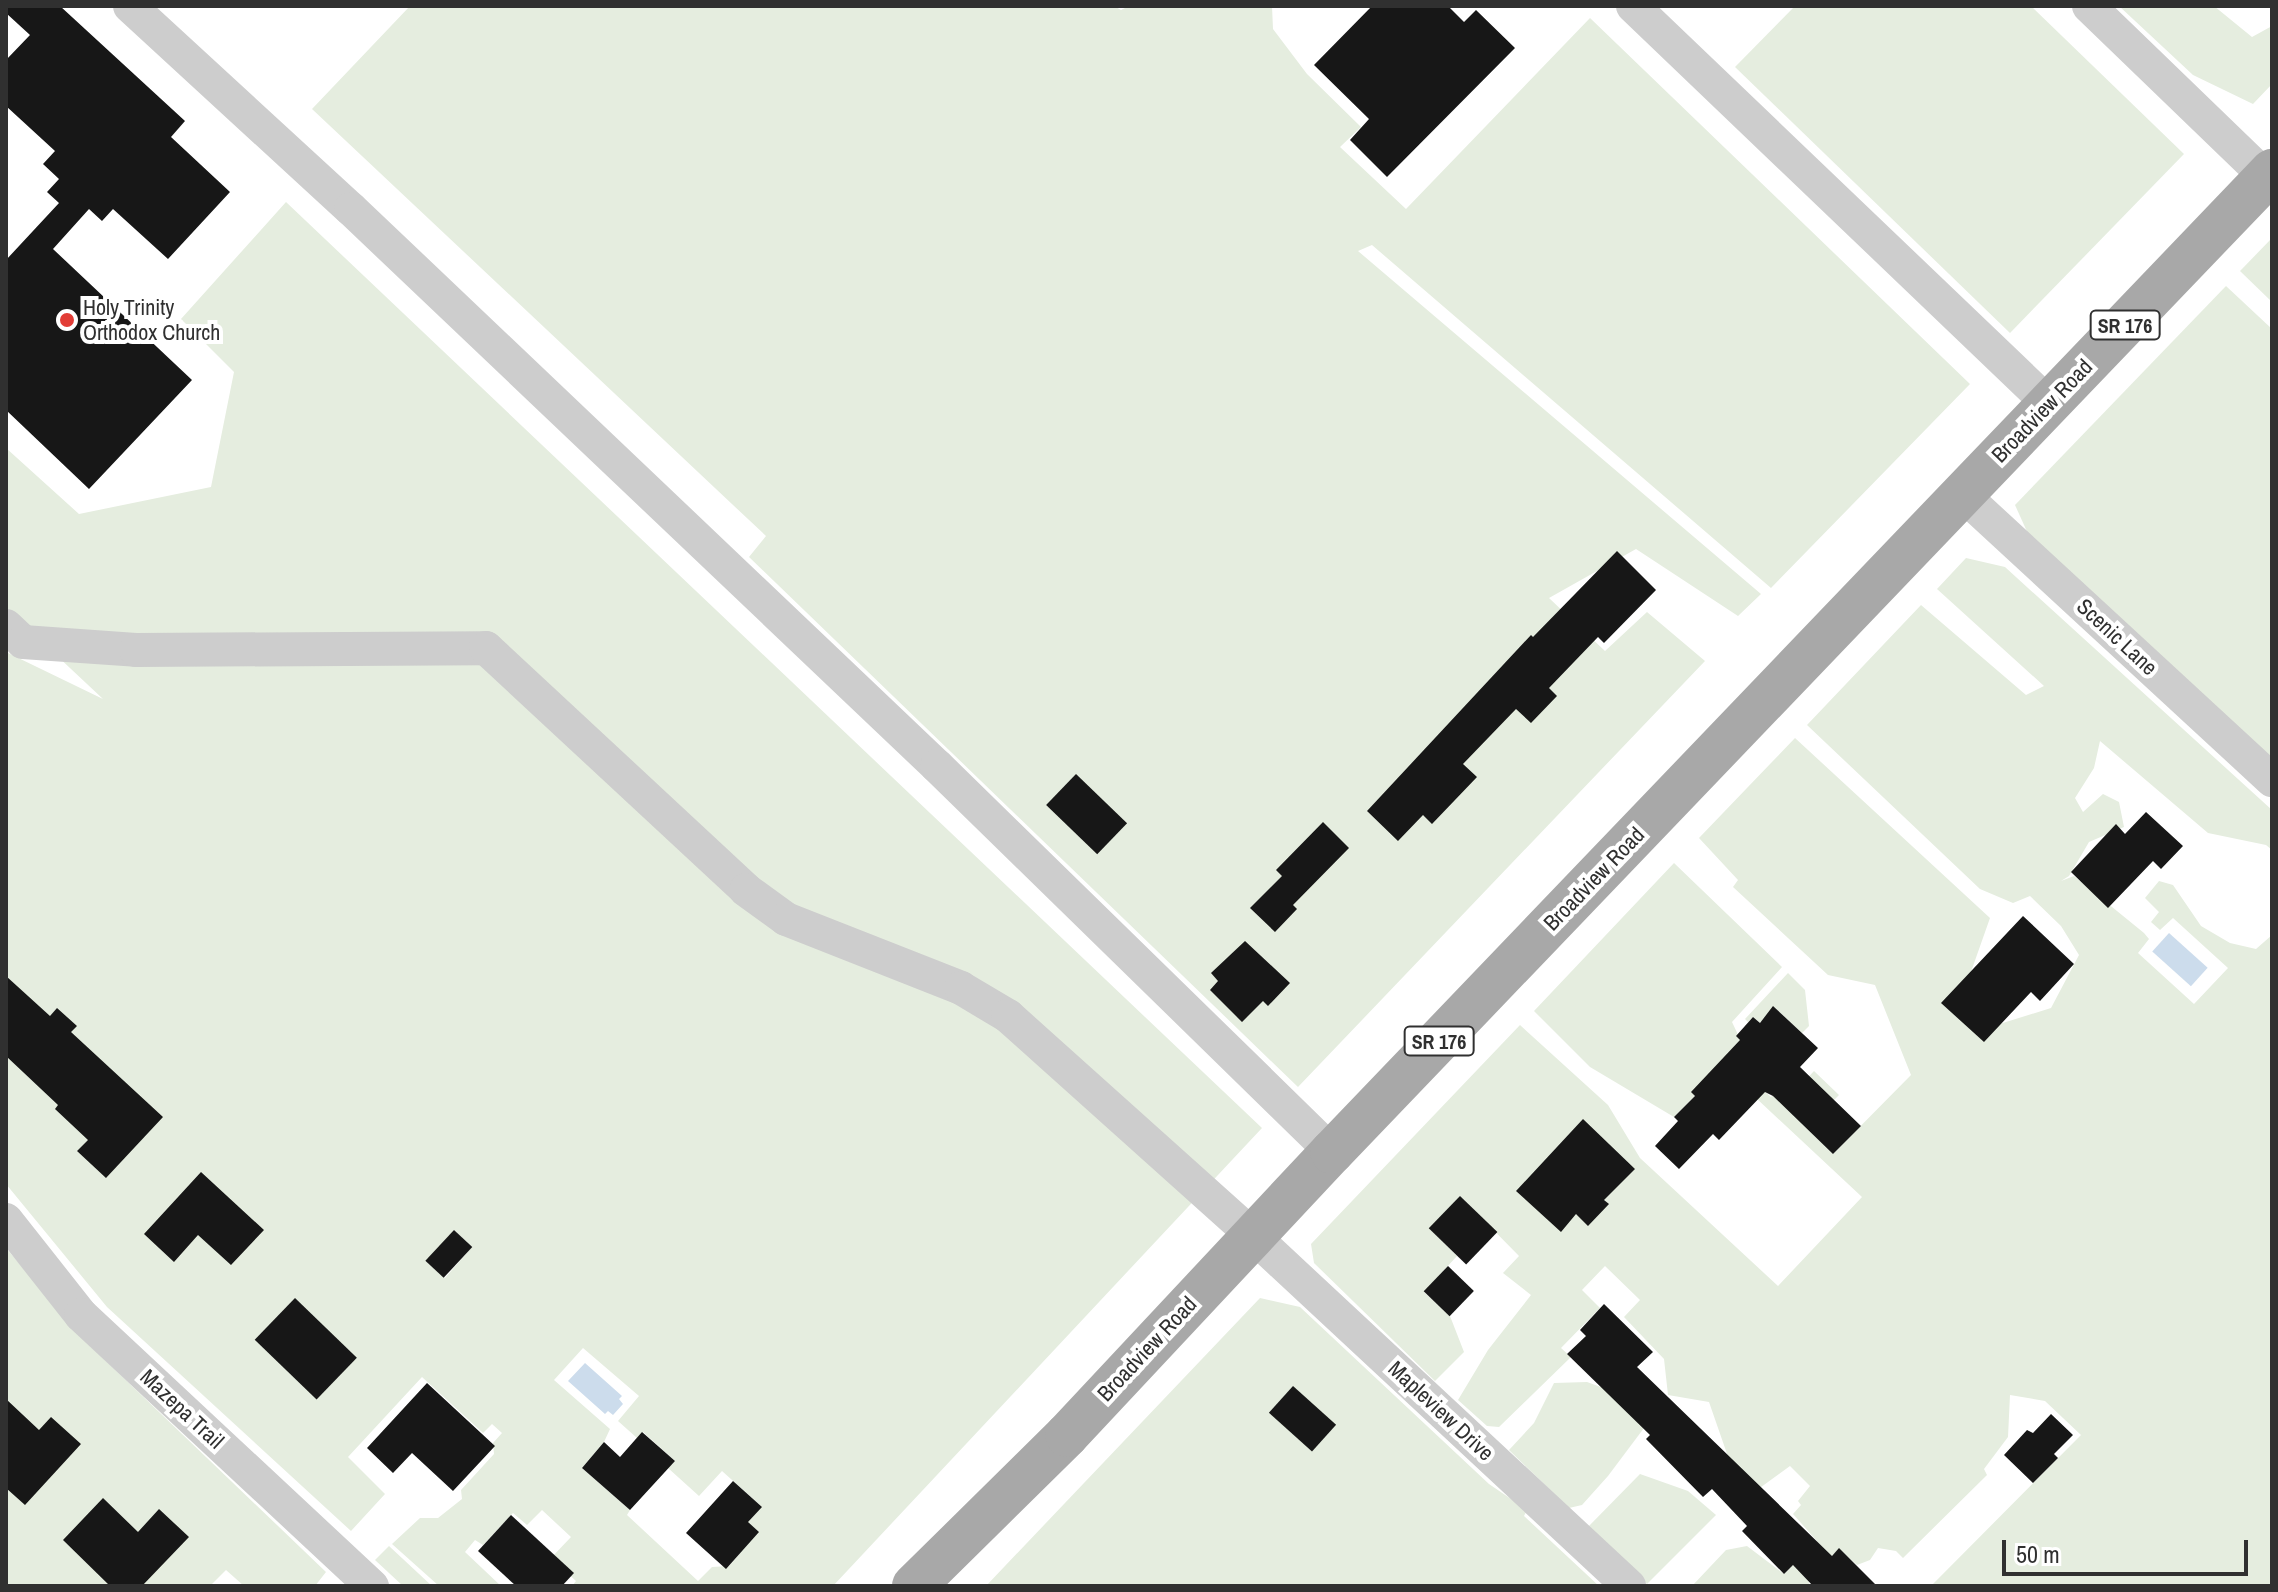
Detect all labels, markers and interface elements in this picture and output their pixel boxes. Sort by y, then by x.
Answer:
place label: Holy Trinity Orthodox Church [83,294,220,346]
road number: SR 176 [2089,309,2161,341]
marker: Holy Trinity Orthodox Church [58,311,76,329]
street label: Broadview Road [1986,354,2098,468]
street label: Scenic Lane [2071,593,2163,681]
street label: Broadview Road [1538,822,1650,936]
road number: SR 176 [1403,1025,1475,1057]
street label: Broadview Road [1092,1291,1202,1407]
street label: Mapleview Drive [1383,1356,1499,1466]
street label: Mazepa Trail [135,1364,229,1454]
scale bar [2006,1524,2252,1574]
text: 50 m [2016,1538,2060,1570]

